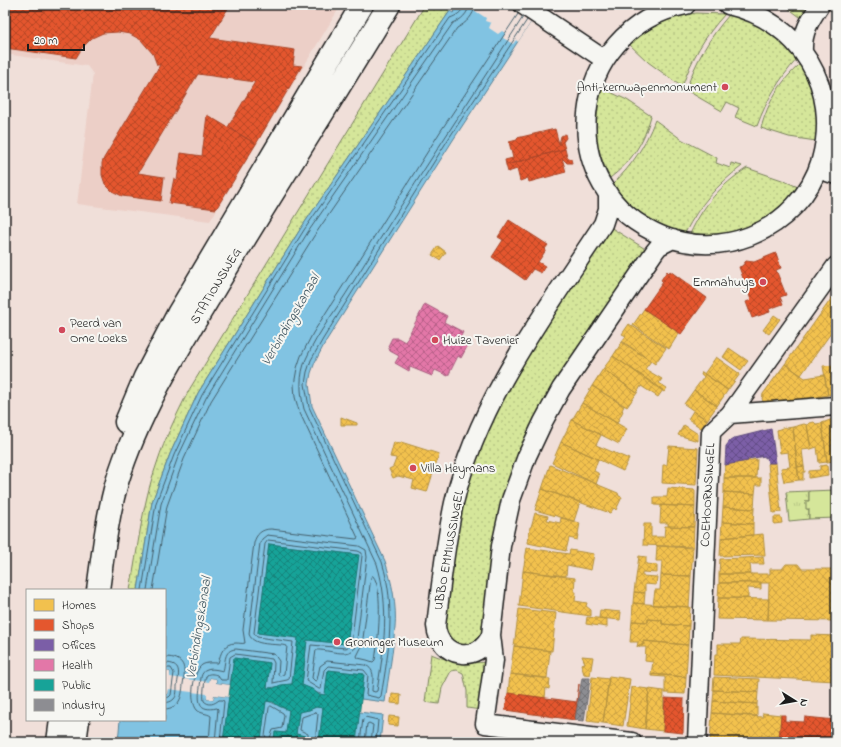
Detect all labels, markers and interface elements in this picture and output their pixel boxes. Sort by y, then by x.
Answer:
scale bar [28,26,84,52]
text: 20 m [34,32,57,50]
place label: Anti-kernwapenmonument [577,78,718,97]
marker: Anti-kernwapenmonument [720,82,730,92]
street label: STATIONSWEG [186,244,246,328]
water label: Verbindingskanaal [256,269,327,370]
place label: Emmahuys [693,273,755,293]
marker: Emmahuys [758,277,768,287]
place label: Peerd van Ome Loeks [70,314,128,348]
marker: Peerd van Ome Loeks [57,325,67,335]
place label: Huize Tavenier [443,331,520,350]
marker: Huize Tavenier [430,335,440,345]
street label: COEHOORNSINGEL [696,442,720,547]
place label: Villa Heymans [420,459,496,479]
marker: Villa Heymans [408,463,418,473]
street label: UBBO EMMIUSSINGEL [429,488,469,612]
water label: Verbindingskanaal [181,574,218,680]
legend [26,589,166,721]
text: Homes [62,597,96,615]
text: Shops [62,617,94,635]
place label: Groninger Museum [345,633,443,653]
text: Offices [62,637,96,655]
marker: Groninger Museum [332,637,342,647]
text: Health [62,657,93,675]
text: Public [62,677,91,695]
north arrow [775,681,815,721]
text: Industry [62,697,105,716]
text: N [795,698,812,708]

